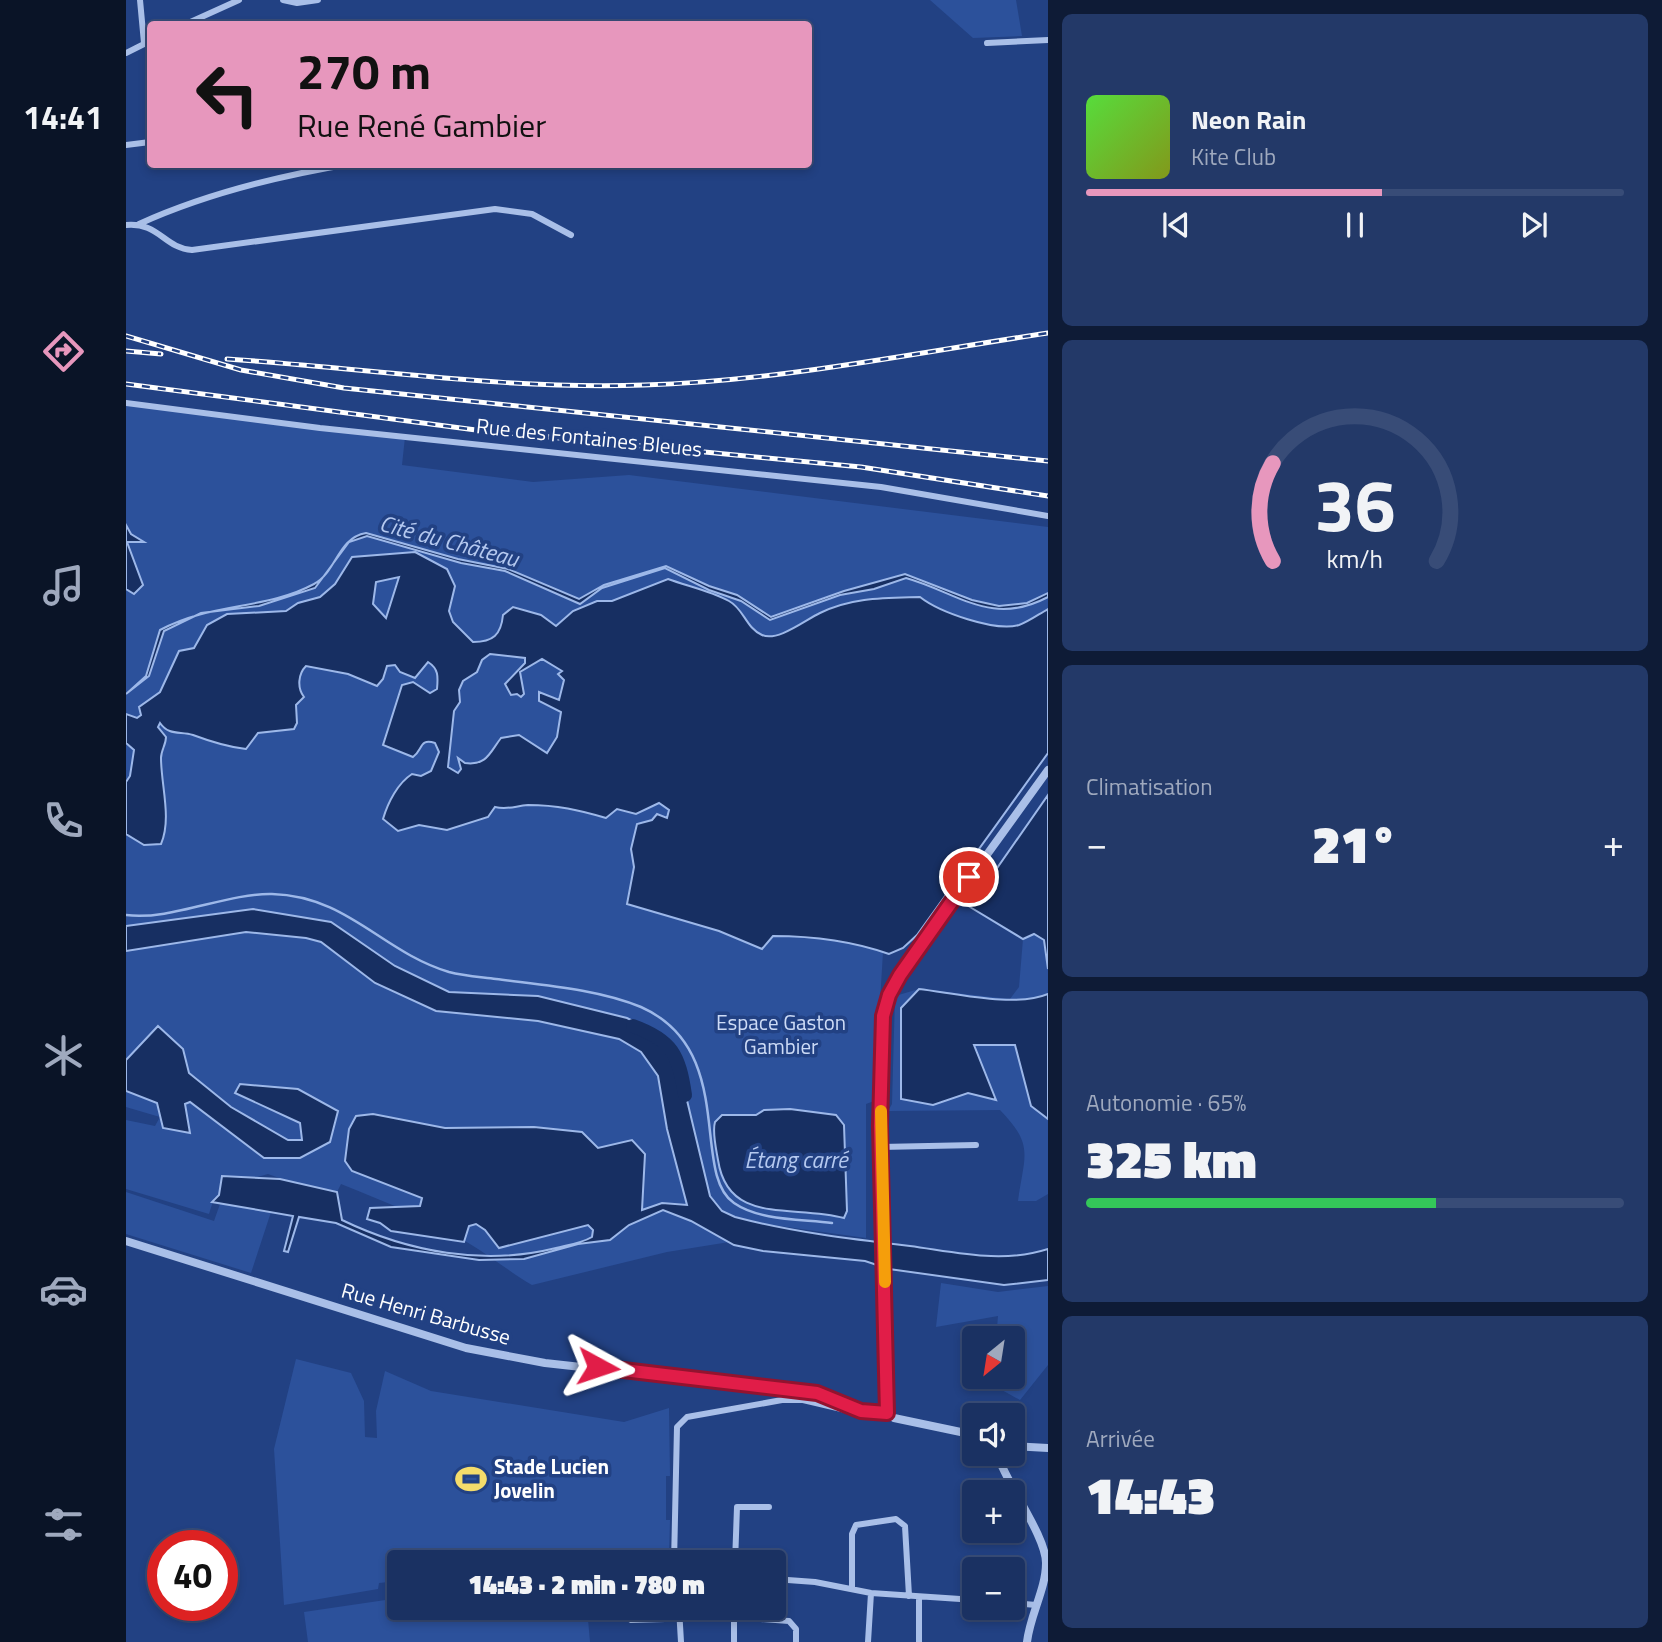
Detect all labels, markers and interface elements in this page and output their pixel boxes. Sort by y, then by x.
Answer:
text: 270 m [297,33,431,108]
icon: left [182,49,273,140]
text: 14:41 [23,93,103,141]
text: Neon Rain [1191,100,1306,139]
text: Rue René Gambier [297,101,546,149]
text: Kite Club [1191,139,1276,174]
icon: previous [1157,206,1195,244]
icon: pause [1336,206,1374,244]
icon: next [1515,206,1553,244]
icon: directions [39,327,88,376]
street label: Rue des Fontaines Bleues [475,409,704,465]
text: 36 [1314,450,1396,560]
water label: Cité du Château [376,505,524,576]
text: km/h [1327,540,1383,578]
icon: music [39,561,88,610]
text: Climatisation [1086,769,1213,804]
icon: phone [39,796,88,845]
text: 21° [1312,804,1398,883]
text: − [1086,814,1107,872]
text: + [1603,814,1624,872]
pin [939,847,999,907]
icon: arrive [950,858,988,896]
park label: Espace Gaston Gambier [716,1006,846,1062]
icon: climate [39,1031,88,1080]
text: Autonomie · 65% [1086,1085,1246,1120]
text: 325 km [1086,1119,1257,1198]
water label: Étang carré [744,1142,850,1177]
icon: car [39,1265,88,1314]
street label: Rue Henri Barbusse [338,1274,515,1353]
north arrow [962,1326,1026,1390]
map controls [962,1326,1025,1620]
position arrow [561,1330,635,1404]
button: sound [962,1403,1025,1466]
text: Arrivée [1086,1421,1155,1456]
place label: Stade Lucien Jovelin [494,1450,609,1506]
text: 14:43 [1086,1455,1215,1534]
sports icon: Stade Lucien Jovelin [454,1462,488,1496]
button: + [962,1480,1025,1543]
icon: filters [39,1500,88,1549]
speed limit sign: 40 [147,1530,238,1621]
button: − [962,1557,1025,1620]
text: 14:43 · 2 min · 780 m [468,1565,705,1604]

